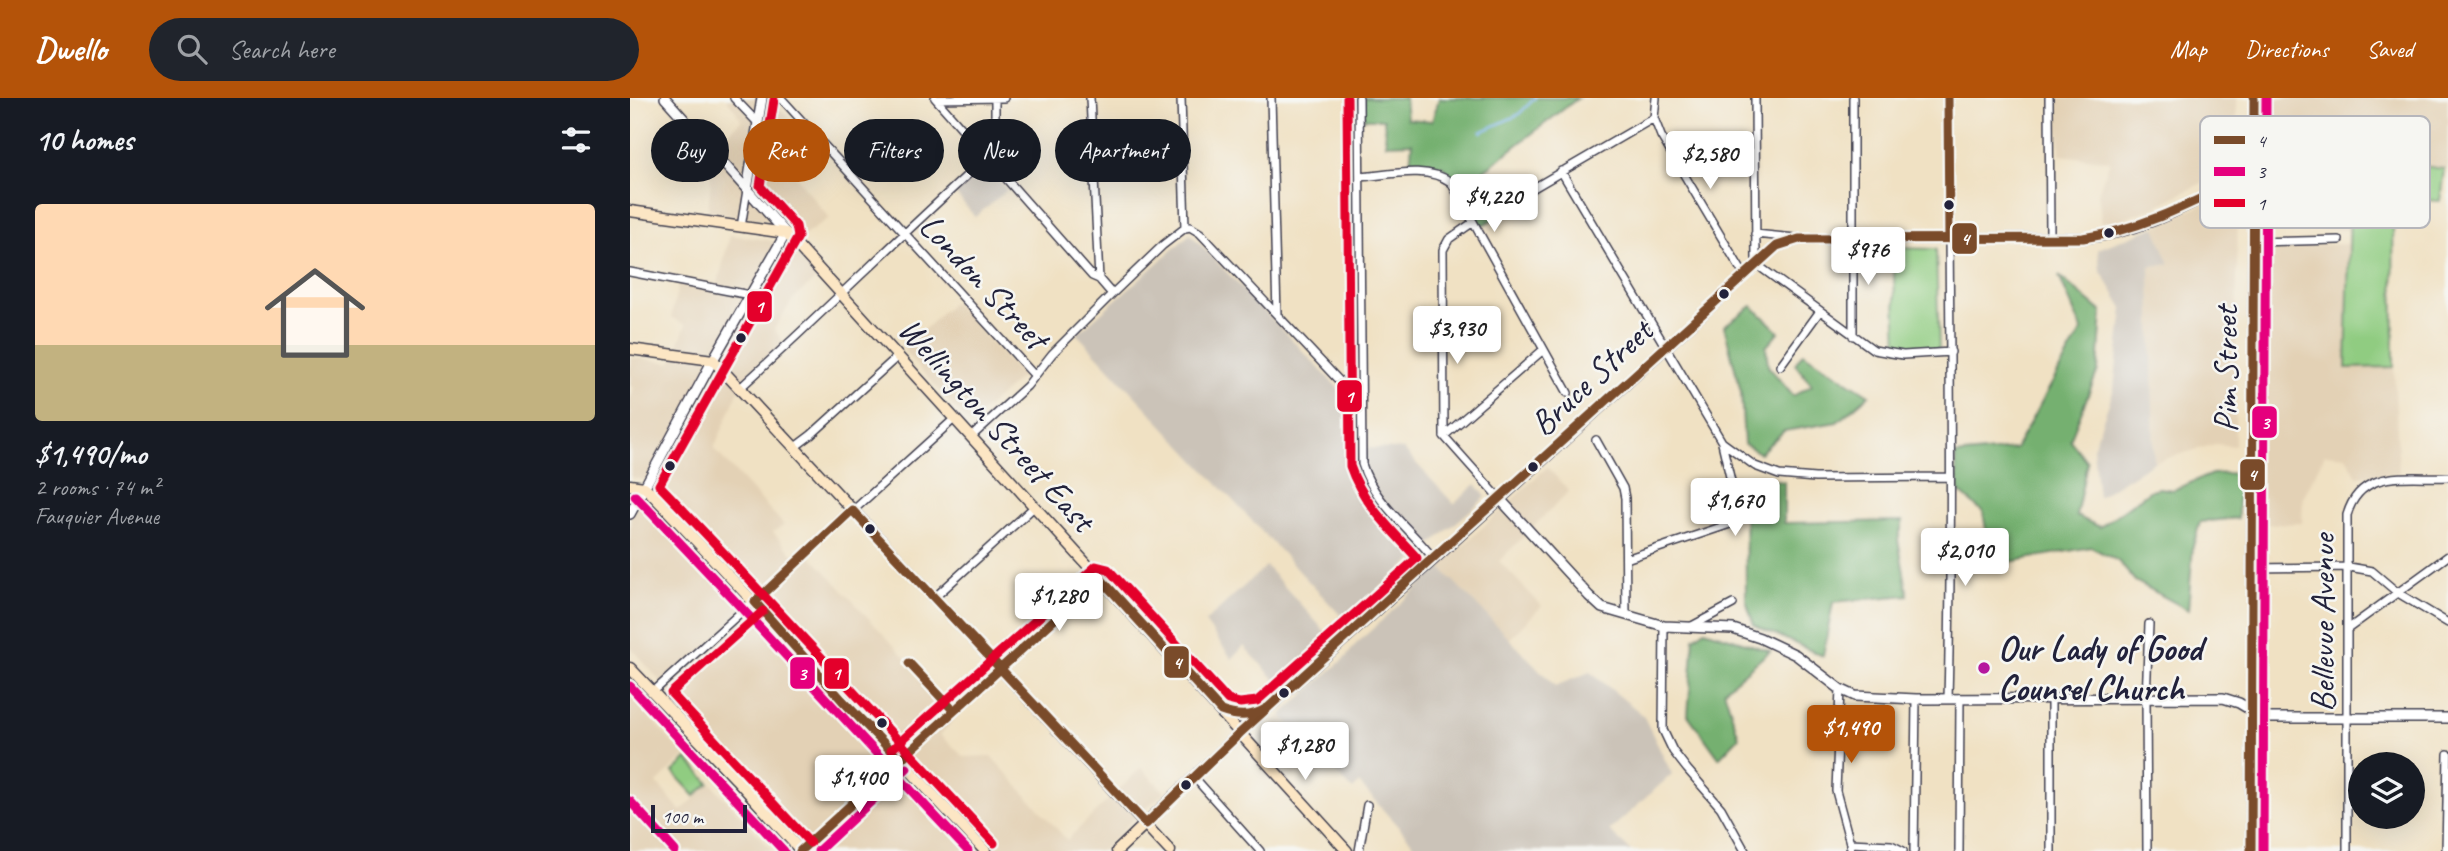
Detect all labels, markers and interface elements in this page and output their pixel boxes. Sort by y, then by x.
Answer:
search box [149,18,639,81]
text: Dwello [35,28,107,70]
icon: search [173,30,211,68]
text: Search here [229,33,335,66]
text: Map [2170,34,2207,64]
text: Directions [2245,34,2328,64]
text: Saved [2366,34,2413,64]
legend [2200,116,2430,228]
chip: Buy [651,119,729,182]
chip: Rent [743,119,830,182]
chip: Filters [844,119,944,182]
chip: New [958,119,1041,182]
chip: Apartment [1055,119,1191,182]
text: 10 homes [35,121,133,159]
icon: filters [557,121,595,159]
text: 4 [2257,129,2268,153]
pin: $2,580 [1653,132,1767,191]
text: $2,580 [1682,139,1738,168]
text: 3 [2257,160,2267,184]
pin: $4,220 [1437,174,1551,234]
text: $4,220 [1466,182,1522,211]
text: 1 [2257,192,2267,216]
unlabelled marker [1942,198,1956,212]
street label: London Street [909,204,1061,362]
line badge: 4 [1951,222,1978,255]
unlabelled marker [2102,226,2116,240]
text: 4 [1961,227,1972,251]
pin: $976 [1827,228,1909,287]
text: $976 [1847,235,1889,264]
icon: home [252,250,378,376]
unlabelled marker [1717,287,1731,301]
line badge: 1 [746,290,773,323]
text: 1 [755,295,766,319]
street label: Pim Street [2203,302,2248,432]
pin: $3,930 [1400,306,1514,366]
street label: Bruce Street [1521,307,1665,445]
street label: Wellington Street East [889,308,1107,543]
text: $3,930 [1429,314,1485,343]
unlabelled marker [734,331,748,345]
line badge: 1 [1336,379,1363,413]
text: 1 [1345,385,1356,409]
line badge: 3 [2251,405,2278,439]
text: 3 [2261,411,2272,435]
text: $1,490/mo [35,435,147,473]
line badge: 4 [2239,458,2266,491]
unlabelled marker [663,459,677,473]
unlabelled marker [1526,460,1540,474]
text: 4 [2248,463,2259,487]
text: 2 rooms · 74 m² [35,473,159,502]
pin: $1,670 [1678,478,1792,538]
text: $1,670 [1707,486,1763,515]
text: Fauquier Avenue [35,502,159,531]
unlabelled marker [863,522,877,536]
pin: $2,010 [1908,528,2022,588]
street label: Bellevue Avenue [2300,531,2345,712]
text: $2,010 [1937,536,1993,565]
pin: $1,280 [1002,574,1116,633]
text: $1,280 [1031,581,1087,610]
place label: Our Lady of Good Counsel Church [1998,626,2208,711]
line badge: 4 [1163,645,1190,679]
text: 4 [1173,651,1184,675]
line badge: 3 [789,656,816,690]
line badge: 1 [823,657,850,690]
marker: Our Lady of Good Counsel Church [1976,660,1992,676]
text: 3 [798,662,809,686]
text: 1 [832,662,843,686]
unlabelled marker [1277,686,1291,700]
pin: $1,490 [1794,706,1908,765]
text: $1,490 [1823,713,1879,742]
unlabelled marker [875,716,889,730]
pin: $1,280 [1248,722,1362,782]
text: $1,280 [1277,730,1333,759]
map controls [2348,752,2425,829]
button: layers [2348,752,2425,829]
pin: $1,400 [802,756,916,815]
text: $1,400 [831,763,887,792]
unlabelled marker [1179,778,1193,792]
scale bar [651,802,747,834]
text: 100 m [662,805,703,829]

